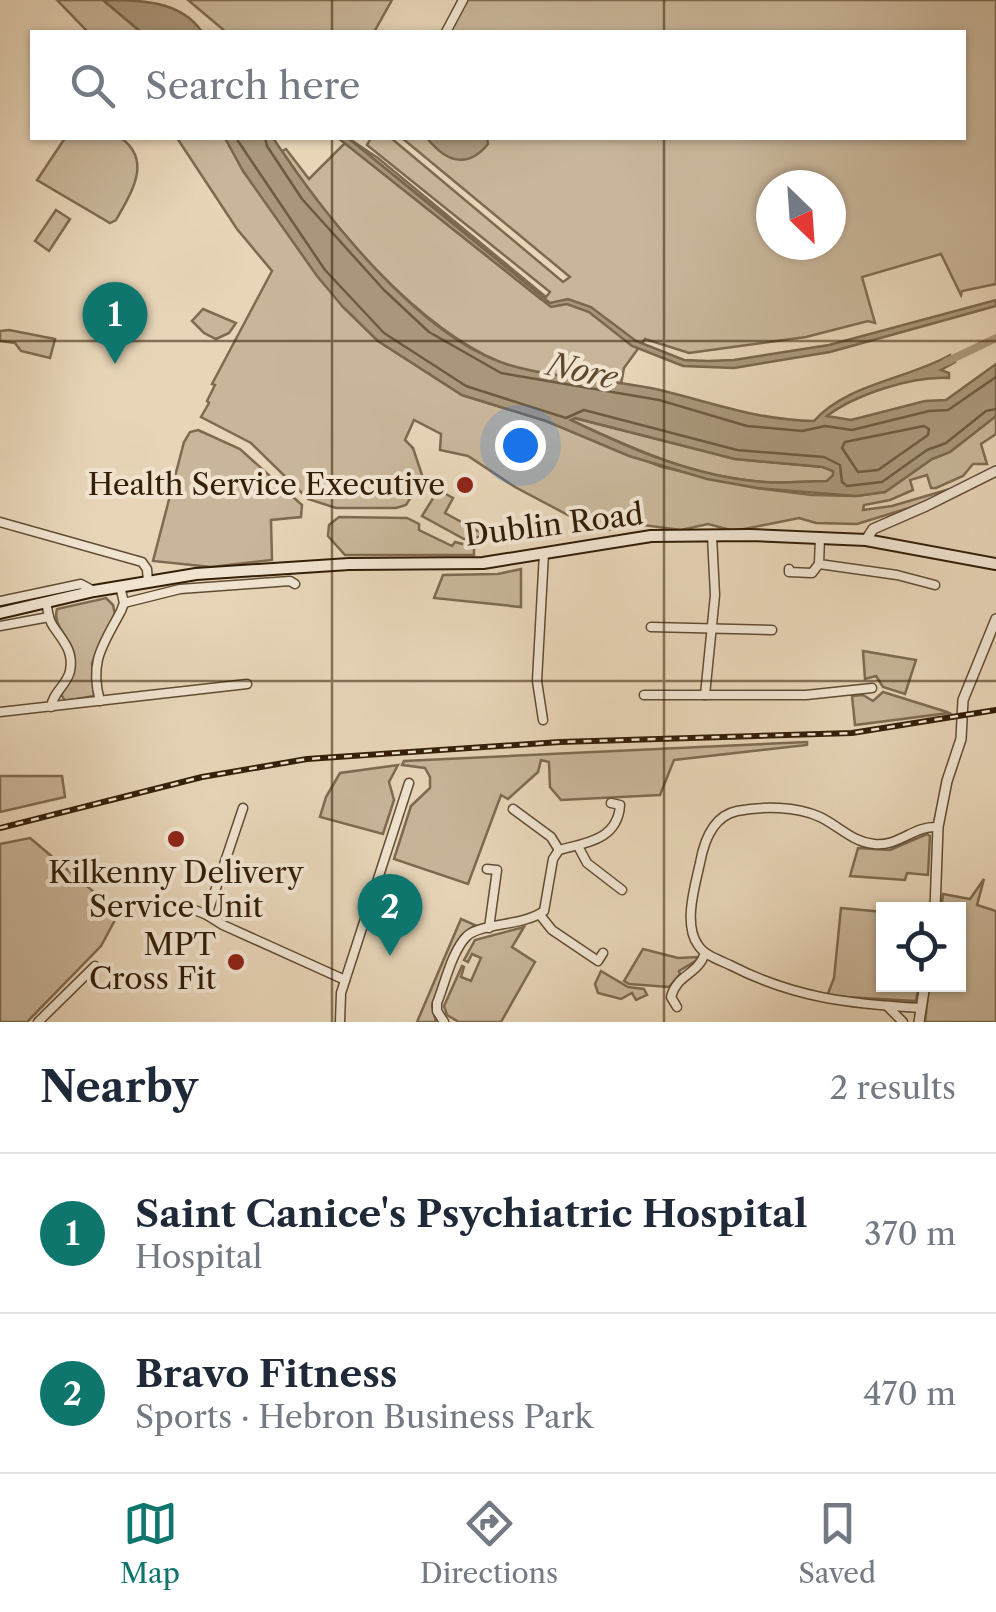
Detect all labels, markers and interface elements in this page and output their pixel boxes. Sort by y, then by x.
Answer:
search box [30,30,966,140]
icon: search [65,58,120,113]
text: Search here [145,62,360,109]
north arrow [756,170,846,260]
pin: 1 [82,282,148,364]
water label: Nore [541,343,622,397]
your location [495,420,546,471]
place label: Health Service Executive [88,466,445,503]
marker: Health Service Executive [454,474,476,496]
street label: Dublin Road [462,495,645,554]
marker: Kilkenny Delivery Service Unit [165,828,187,850]
place label: Kilkenny Delivery Service Unit [48,854,304,925]
pin: 2 [358,874,422,956]
map controls [876,902,966,992]
button: locate [876,902,966,992]
place label: MPT Cross Fit [89,926,217,997]
marker: MPT Cross Fit [225,951,247,973]
text: Nearby [40,1061,198,1113]
text: 2 results [830,1068,956,1107]
text: Saint Canice's Psychiatric Hospital [135,1190,807,1237]
text: 1 [65,1214,80,1253]
text: 370 m [864,1214,956,1253]
text: Hospital [135,1237,262,1276]
text: Bravo Fitness [135,1350,397,1397]
text: 2 [63,1374,82,1413]
text: 470 m [863,1374,956,1413]
text: Sports · Hebron Business Park [135,1397,593,1436]
tab: Map [120,1496,180,1590]
tab: Directions [420,1496,558,1590]
tab: Saved [798,1496,876,1590]

